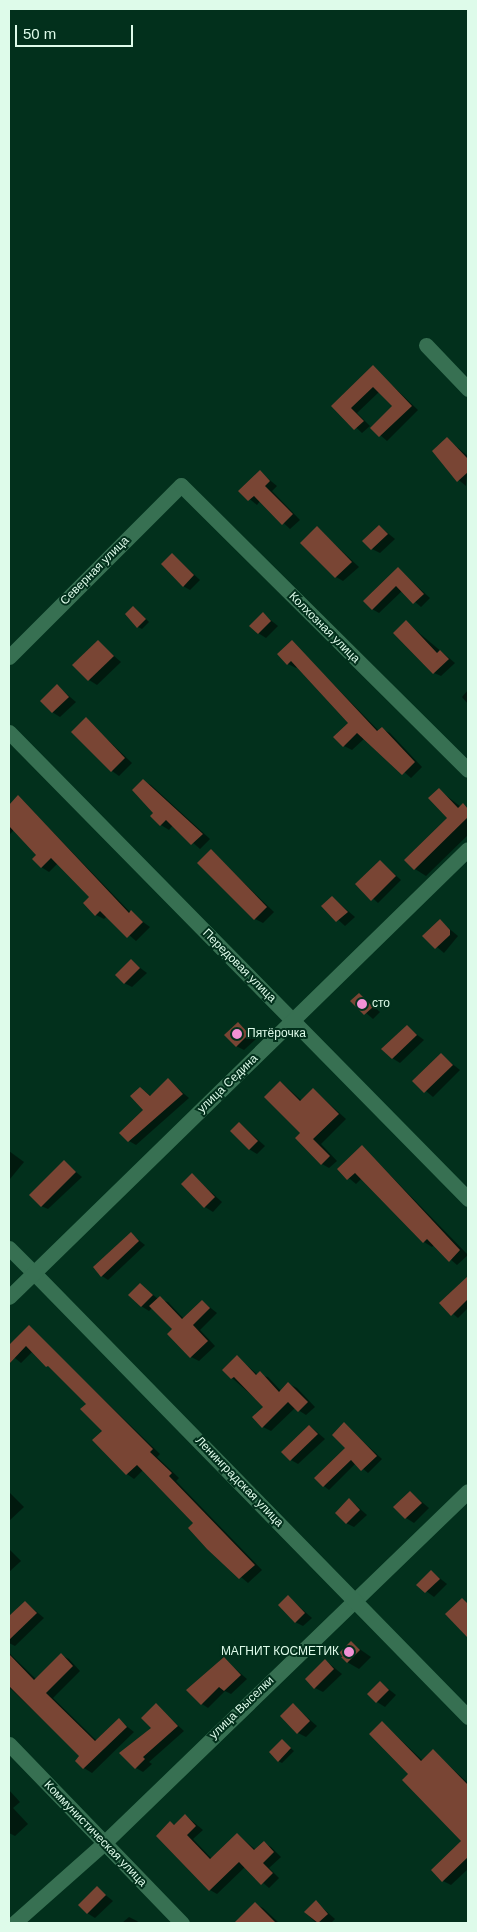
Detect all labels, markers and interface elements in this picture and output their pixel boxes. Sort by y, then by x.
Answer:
scale bar [18,15,135,47]
text: 50 m [23,25,56,42]
street label: Северная улица [58,534,132,608]
street label: Колхозная улица [286,590,362,666]
street label: Передовая улица [199,926,279,1006]
place label: сто [372,997,390,1011]
marker: сто [356,998,368,1010]
place label: Пятёрочка [247,1027,306,1041]
marker: Пятёрочка [231,1028,243,1040]
street label: улица Седина [195,1052,261,1116]
street label: Ленинградская улица [192,1434,286,1530]
place label: МАГНИТ КОСМЕТИК [221,1645,339,1659]
marker: МАГНИТ КОСМЕТИК [343,1646,355,1658]
street label: улица Выселки [207,1674,277,1742]
street label: Коммунистическая улица [41,1778,149,1890]

